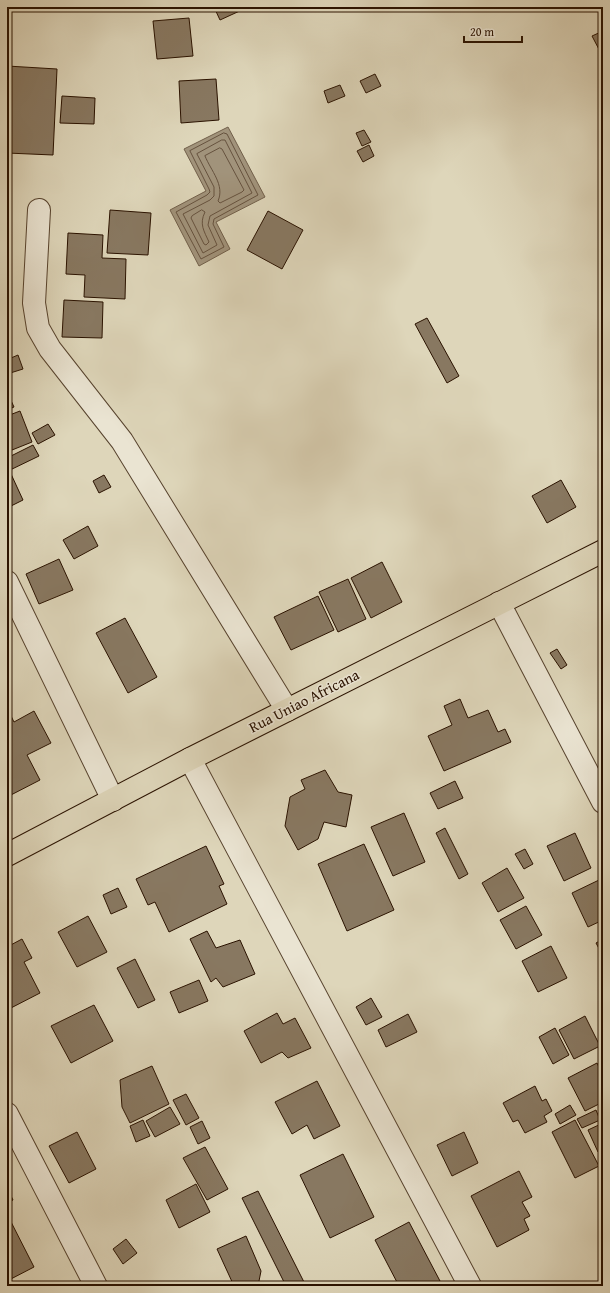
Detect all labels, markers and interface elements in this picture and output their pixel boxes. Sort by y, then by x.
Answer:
scale bar [464,18,522,44]
text: 20 m [470,23,494,40]
street label: Rua Uniao Africana [245,664,363,737]

